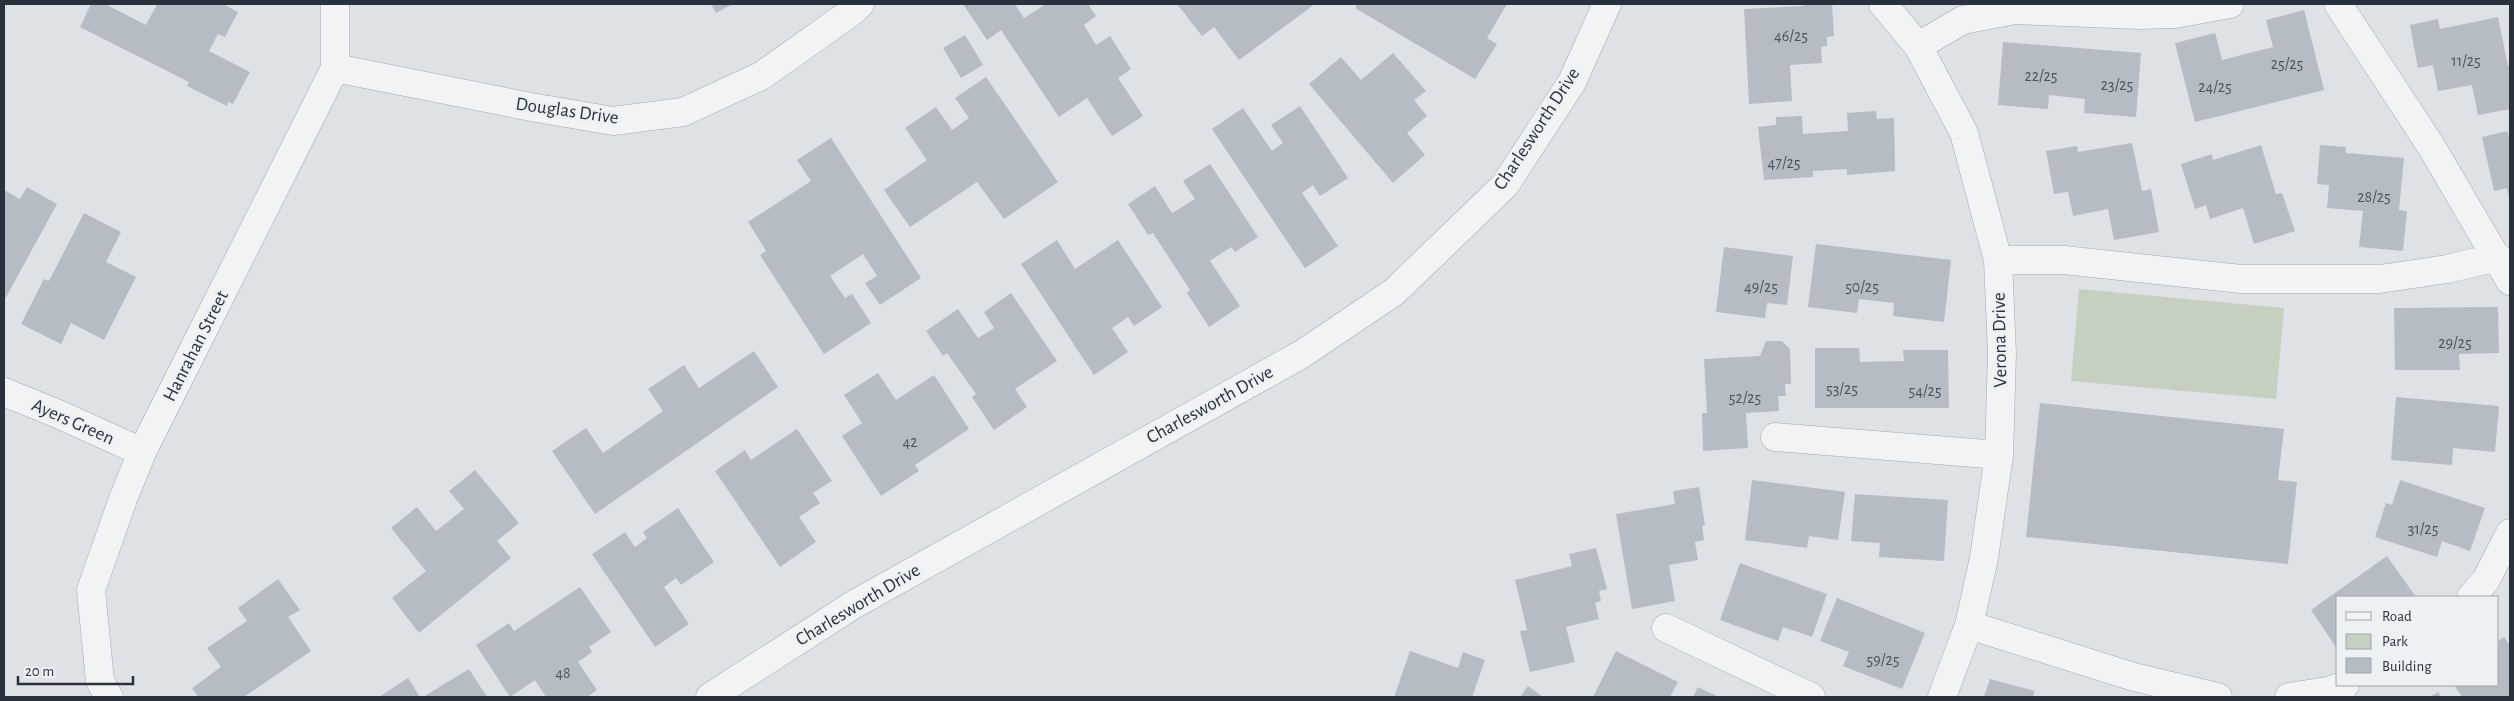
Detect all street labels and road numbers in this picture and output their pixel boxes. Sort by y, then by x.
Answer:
street label: Charlesworth Drive [1491,65,1583,193]
street label: Douglas Drive [514,94,620,128]
street label: Hanrahan Street [160,287,232,405]
street label: Verona Drive [1990,292,2010,388]
street label: Charlesworth Drive [1144,362,1276,448]
street label: Ayers Green [29,395,117,449]
street label: Charlesworth Drive [793,560,923,650]

